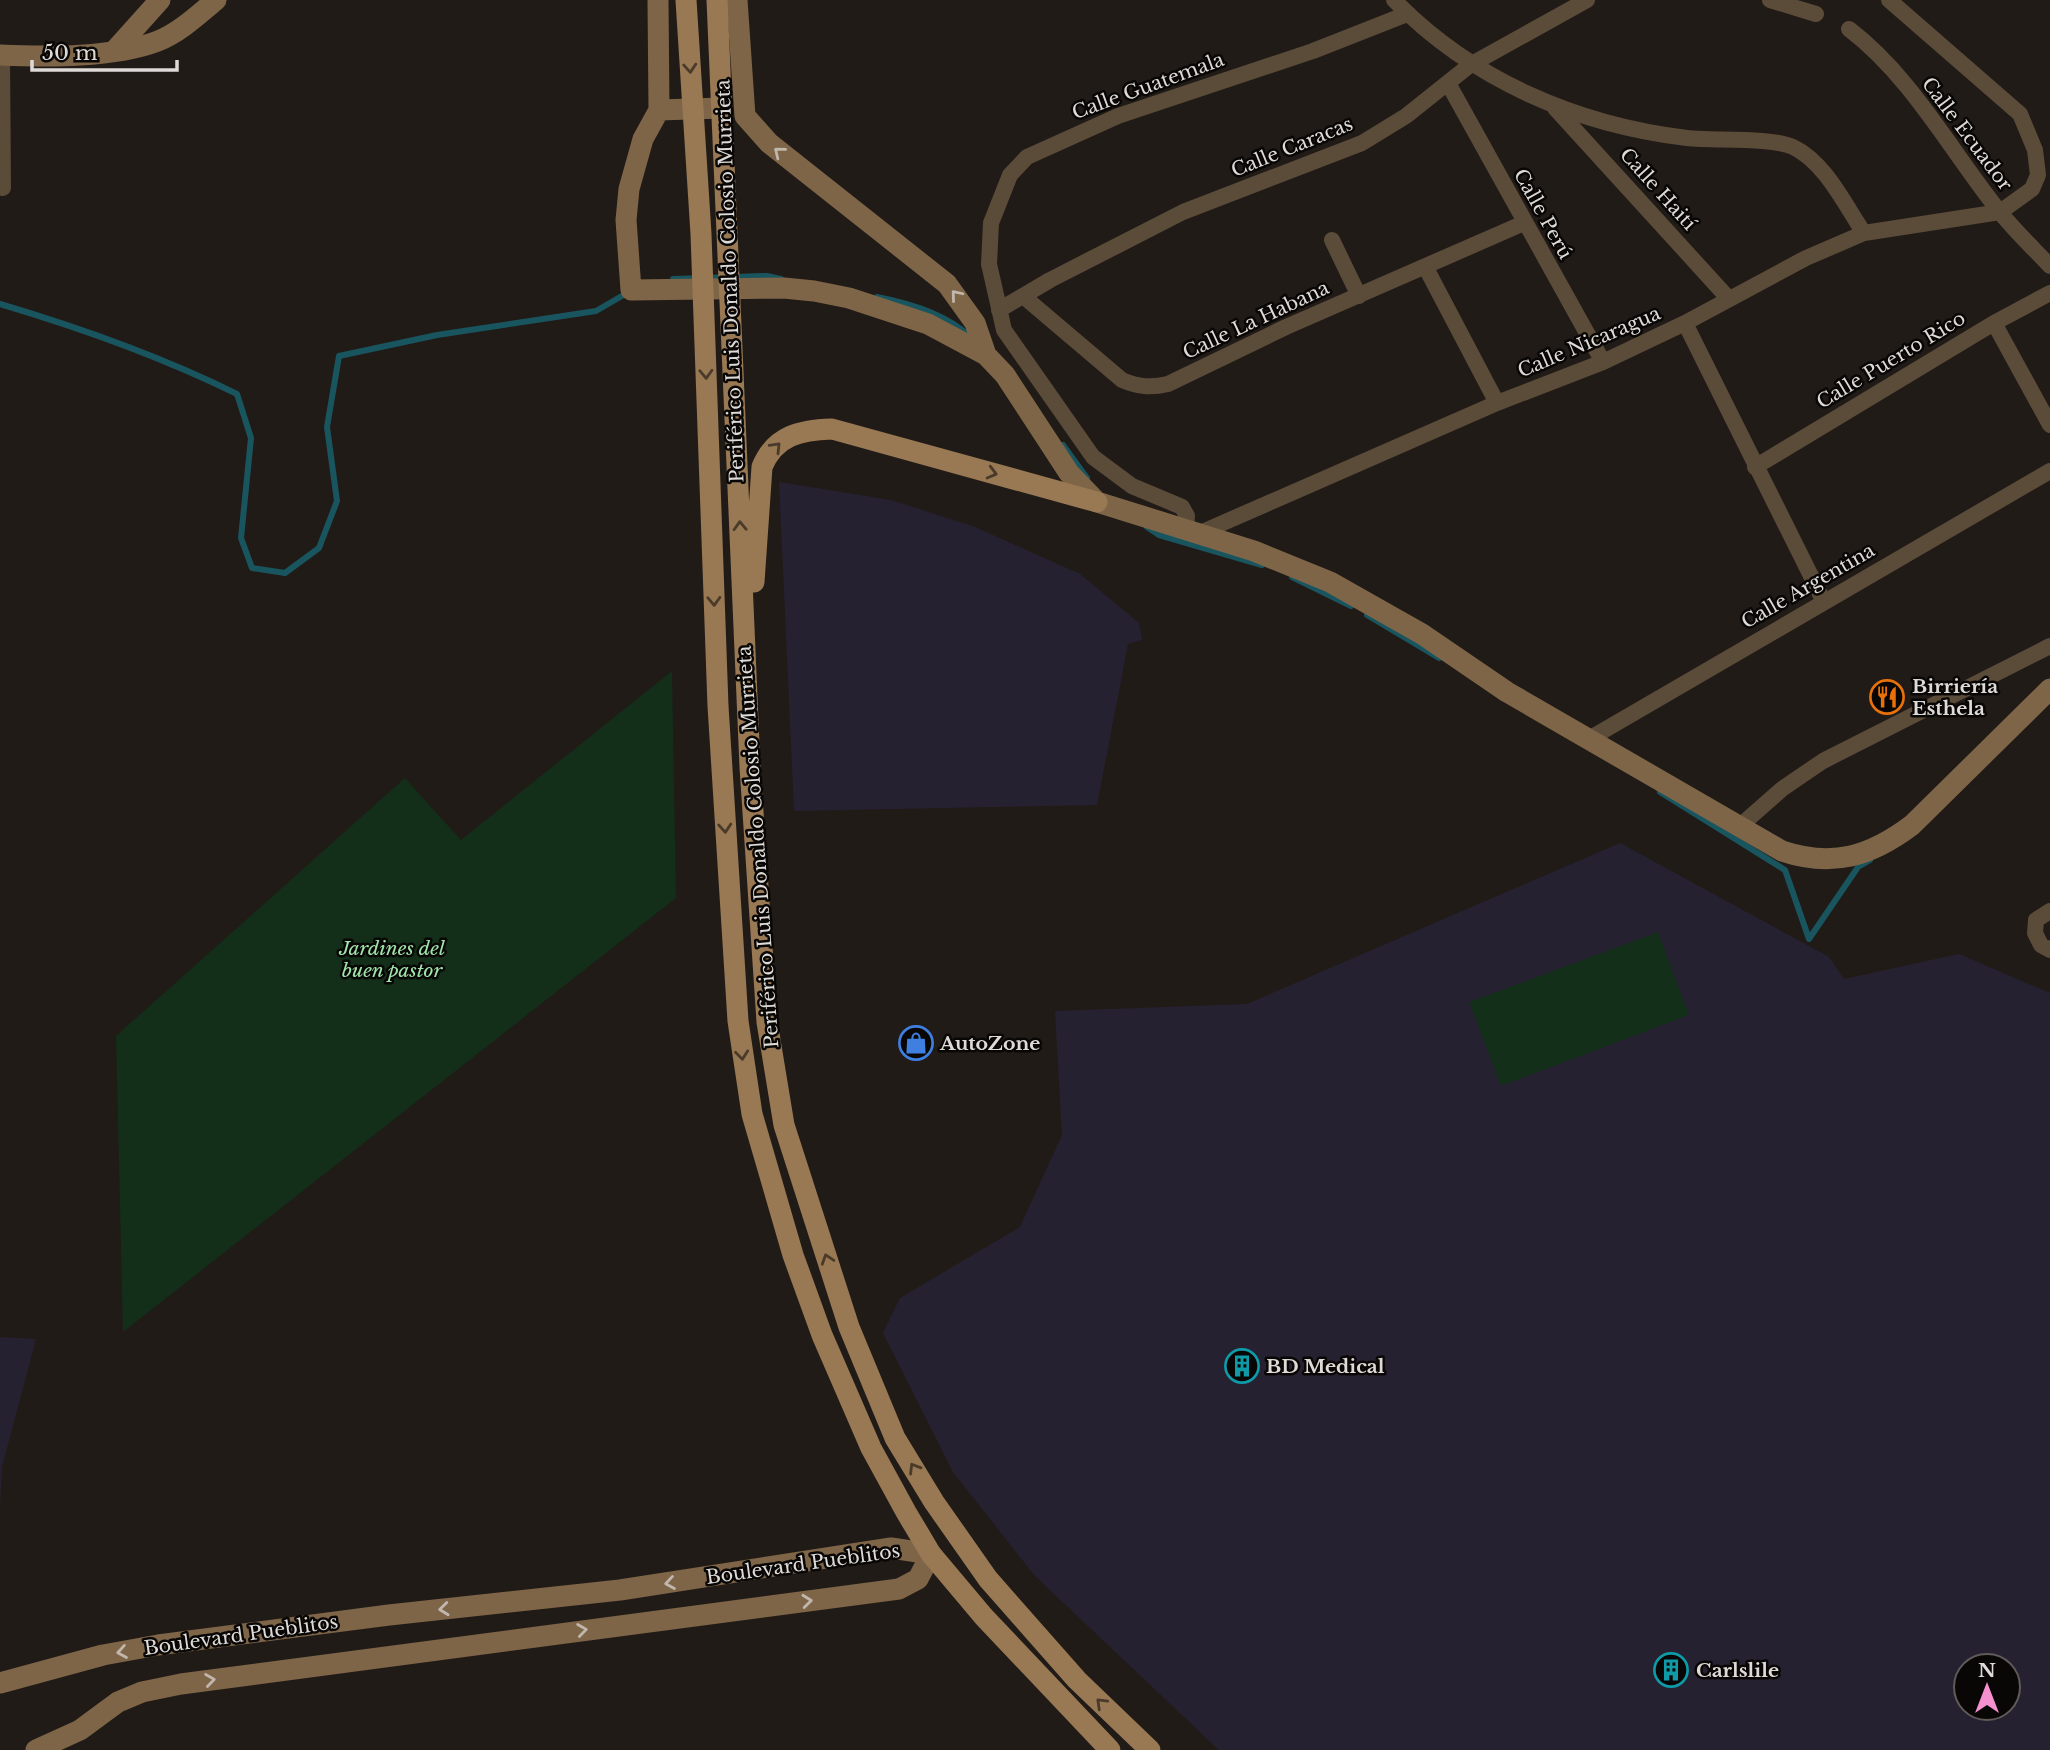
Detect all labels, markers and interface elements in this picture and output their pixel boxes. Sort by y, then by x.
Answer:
scale bar [32,28,177,72]
text: 50 m [42,40,98,66]
street label: Calle Guatemala [1069,48,1228,124]
one-way arrow [683,63,698,74]
street label: Calle Ecuador [1917,73,2017,195]
street label: Periférico Luis Donaldo Colosio Murrieta [711,79,749,483]
street label: Calle Caracas [1228,112,1356,182]
street label: Calle Haití [1615,143,1701,235]
one-way arrow [775,147,787,160]
street label: Calle Perú [1509,165,1577,263]
street label: Calle La Habana [1179,276,1333,364]
one-way arrow [951,290,964,303]
street label: Calle Nicaragua [1514,301,1664,382]
street label: Calle Puerto Rico [1813,307,1969,413]
one-way arrow [698,368,713,379]
one-way arrow [767,442,780,455]
one-way arrow [986,465,998,480]
one-way arrow [733,520,748,531]
street label: Calle Argentina [1737,538,1879,633]
one-way arrow [706,596,722,607]
street label: Periférico Luis Donaldo Colosio Murrieta [732,645,784,1049]
place label: Birriería Esthela [1912,675,1998,720]
restaurant icon: Birriería Esthela [1868,678,1906,716]
one-way arrow [718,823,733,834]
park label: Jardines del buen pastor [338,937,445,982]
shop icon: AutoZone [897,1024,935,1062]
place label: AutoZone [939,1032,1040,1055]
one-way arrow [734,1050,749,1061]
one-way arrow [821,1253,835,1266]
building icon: BD Medical [1223,1347,1261,1385]
place label: BD Medical [1266,1355,1385,1378]
one-way arrow [909,1463,922,1476]
street label: Boulevard Pueblitos [705,1539,901,1589]
one-way arrow [664,1575,676,1590]
one-way arrow [802,1594,813,1609]
one-way arrow [439,1602,450,1617]
street label: Boulevard Pueblitos [143,1610,339,1660]
one-way arrow [576,1623,587,1638]
one-way arrow [116,1643,128,1658]
building icon: Carlslile [1652,1651,1690,1689]
north arrow [1952,1652,2022,1722]
place label: Carlslile [1696,1659,1779,1682]
text: N [1978,1659,1996,1682]
one-way arrow [204,1673,216,1688]
one-way arrow [1096,1698,1109,1711]

